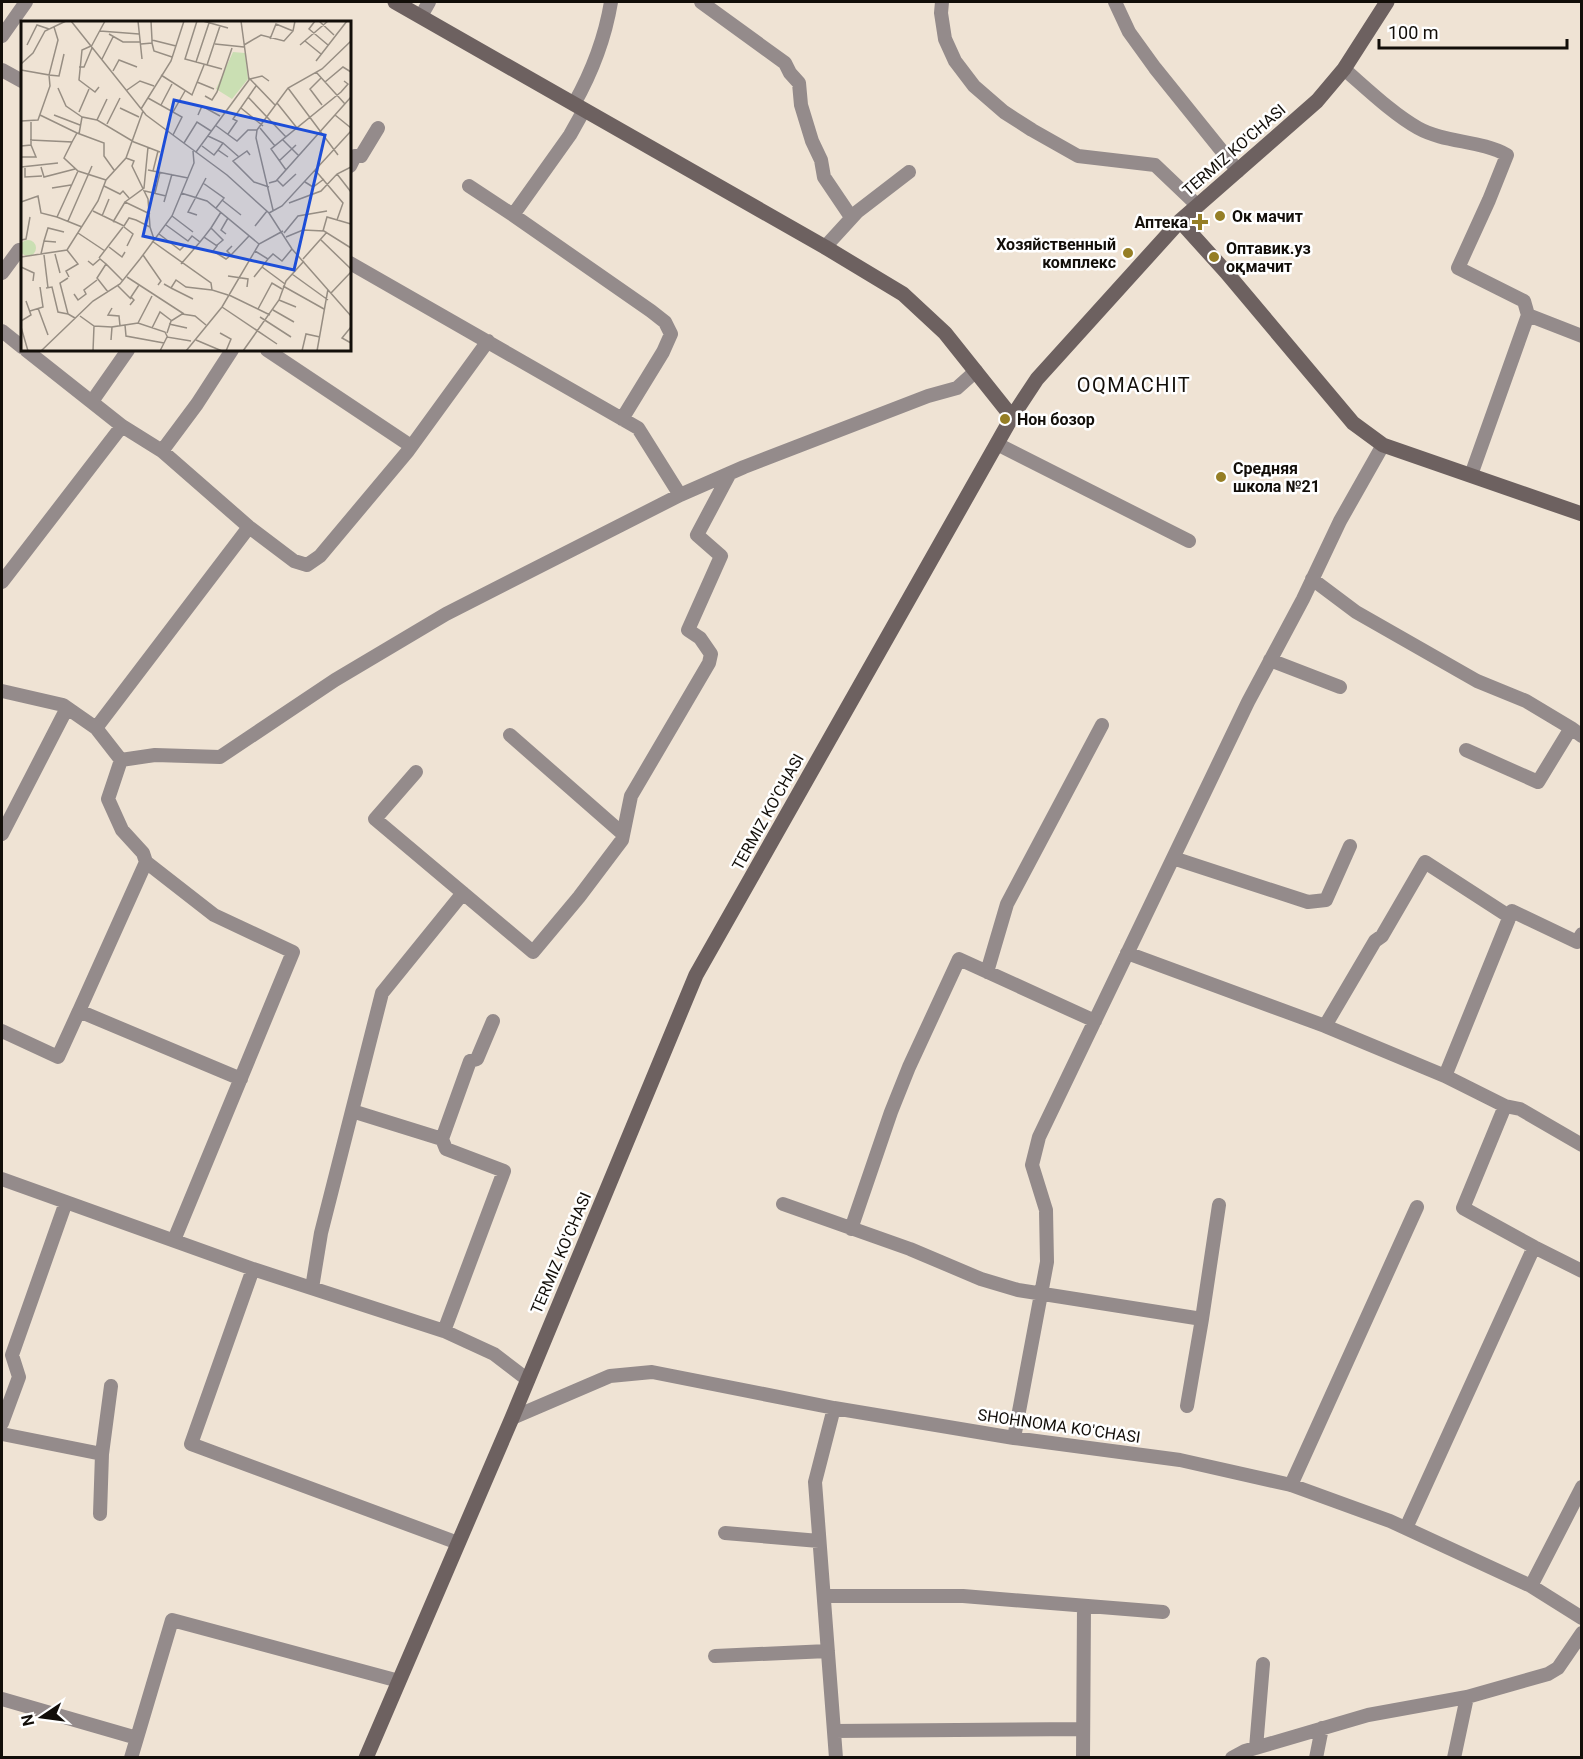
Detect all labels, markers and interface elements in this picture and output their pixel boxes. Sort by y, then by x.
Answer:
scale bar [1379,12,1566,50]
inset map [21,21,351,351]
text: 100 m [1388,22,1439,43]
street label: TERMIZ KO'CHASI [1179,100,1289,200]
place label: Ок мачит [1232,207,1303,226]
marker: Ок мачит [1213,209,1227,223]
place label: Аптека [1135,213,1188,232]
marker: Аптека [1193,215,1207,229]
place label: Хозяйственный комплекс [996,235,1116,272]
place label: Оптавик.уз оқмачит [1226,239,1311,276]
marker: Хозяйственный комплекс [1121,246,1135,260]
marker: Оптавик.уз оқмачит [1207,250,1221,264]
district label: OQMACHIT [1077,373,1191,397]
place label: Нон бозор [1017,410,1095,429]
marker: Нон бозор [998,412,1012,426]
place label: Средняя школа №21 [1233,459,1320,496]
marker: Средняя школа №21 [1214,470,1228,484]
street label: TERMIZ KO'CHASI [728,750,808,874]
street label: TERMIZ KO'CHASI [527,1189,595,1317]
street label: SHOHNOMA KO'CHASI [976,1405,1142,1447]
north arrow [12,1687,72,1747]
text: N [17,1713,38,1728]

